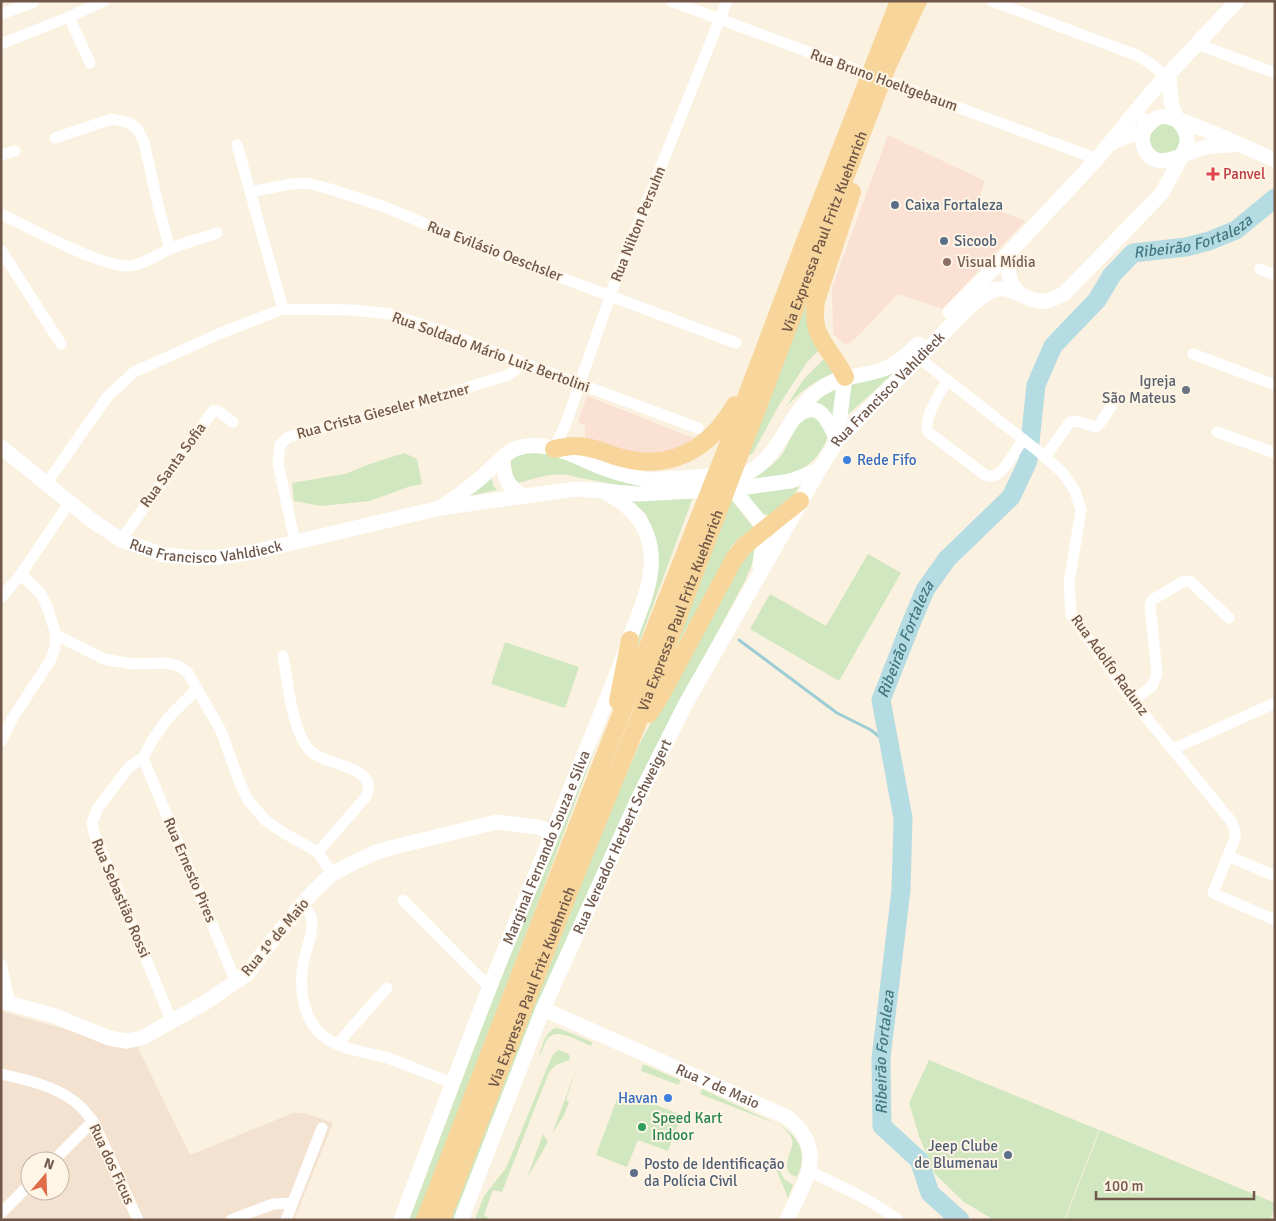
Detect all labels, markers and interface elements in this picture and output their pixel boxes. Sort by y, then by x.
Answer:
street label: Rua Bruno Hoeltgebaum [808,45,960,115]
street label: Via Expressa Paul Fritz Kuehnrich [778,129,871,335]
street label: Rua Nilton Persuhn [607,164,669,284]
place label: Panvel [1223,165,1265,183]
marker: Panvel [1207,168,1219,180]
place label: Caixa Fortaleza [905,196,1003,214]
marker: Caixa Fortaleza [889,199,901,211]
water label: Ribeirão Fortaleza [1132,210,1258,263]
street label: Rua Evilásio Oeschsler [425,217,566,285]
place label: Sicoob [954,232,997,250]
marker: Sicoob [938,235,950,247]
place label: Visual Mídia [957,253,1036,271]
marker: Visual Mídia [941,256,953,268]
street label: Rua Soldado Mário Luiz Bertolini [390,308,592,396]
street label: Rua Francisco Vahldieck [827,328,949,450]
place label: Igreja São Mateus [1102,372,1176,407]
street label: Rua Crista Gieseler Metzner [295,379,472,443]
marker: Igreja São Mateus [1180,384,1192,396]
street label: Rua Santa Sofia [136,419,210,511]
place label: Rede Fifo [857,451,917,469]
marker: Rede Fifo [841,454,853,466]
street label: Via Expressa Paul Fritz Kuehnrich [634,507,727,714]
street label: Rua Francisco Vahldieck [127,535,284,567]
water label: Ribeirão Fortaleza [873,576,939,701]
street label: Rua Adolfo Radunz [1067,611,1153,719]
street label: Rua Vereador Herbert Schweigert [569,736,675,937]
street label: Marginal Fernando Souza e Silva [499,748,594,947]
street label: Rua Ernesto Pires [160,815,220,926]
street label: Rua Sebastião Rossi [88,836,154,960]
street label: Via Expressa Paul Fritz Kuehnrich [485,884,579,1090]
street label: Rua 1º de Maio [237,894,313,979]
water label: Ribeirão Fortaleza [871,989,899,1115]
street label: Rua 7 de Maio [673,1060,762,1113]
place label: Havan [618,1089,658,1107]
marker: Havan [662,1092,674,1104]
place label: Speed Kart Indoor [652,1109,722,1144]
street label: Rua dos Ficus [85,1121,139,1208]
marker: Speed Kart Indoor [636,1121,648,1133]
place label: Jeep Clube de Blumenau [914,1137,998,1172]
marker: Jeep Clube de Blumenau [1002,1149,1014,1161]
north arrow [20,1151,70,1201]
text: N [42,1155,56,1174]
place label: Posto de Identificação da Polícia Civil [644,1155,785,1190]
marker: Posto de Identificação da Polícia Civil [628,1167,640,1179]
scale bar [1096,1168,1254,1200]
text: 100 m [1104,1177,1144,1195]

